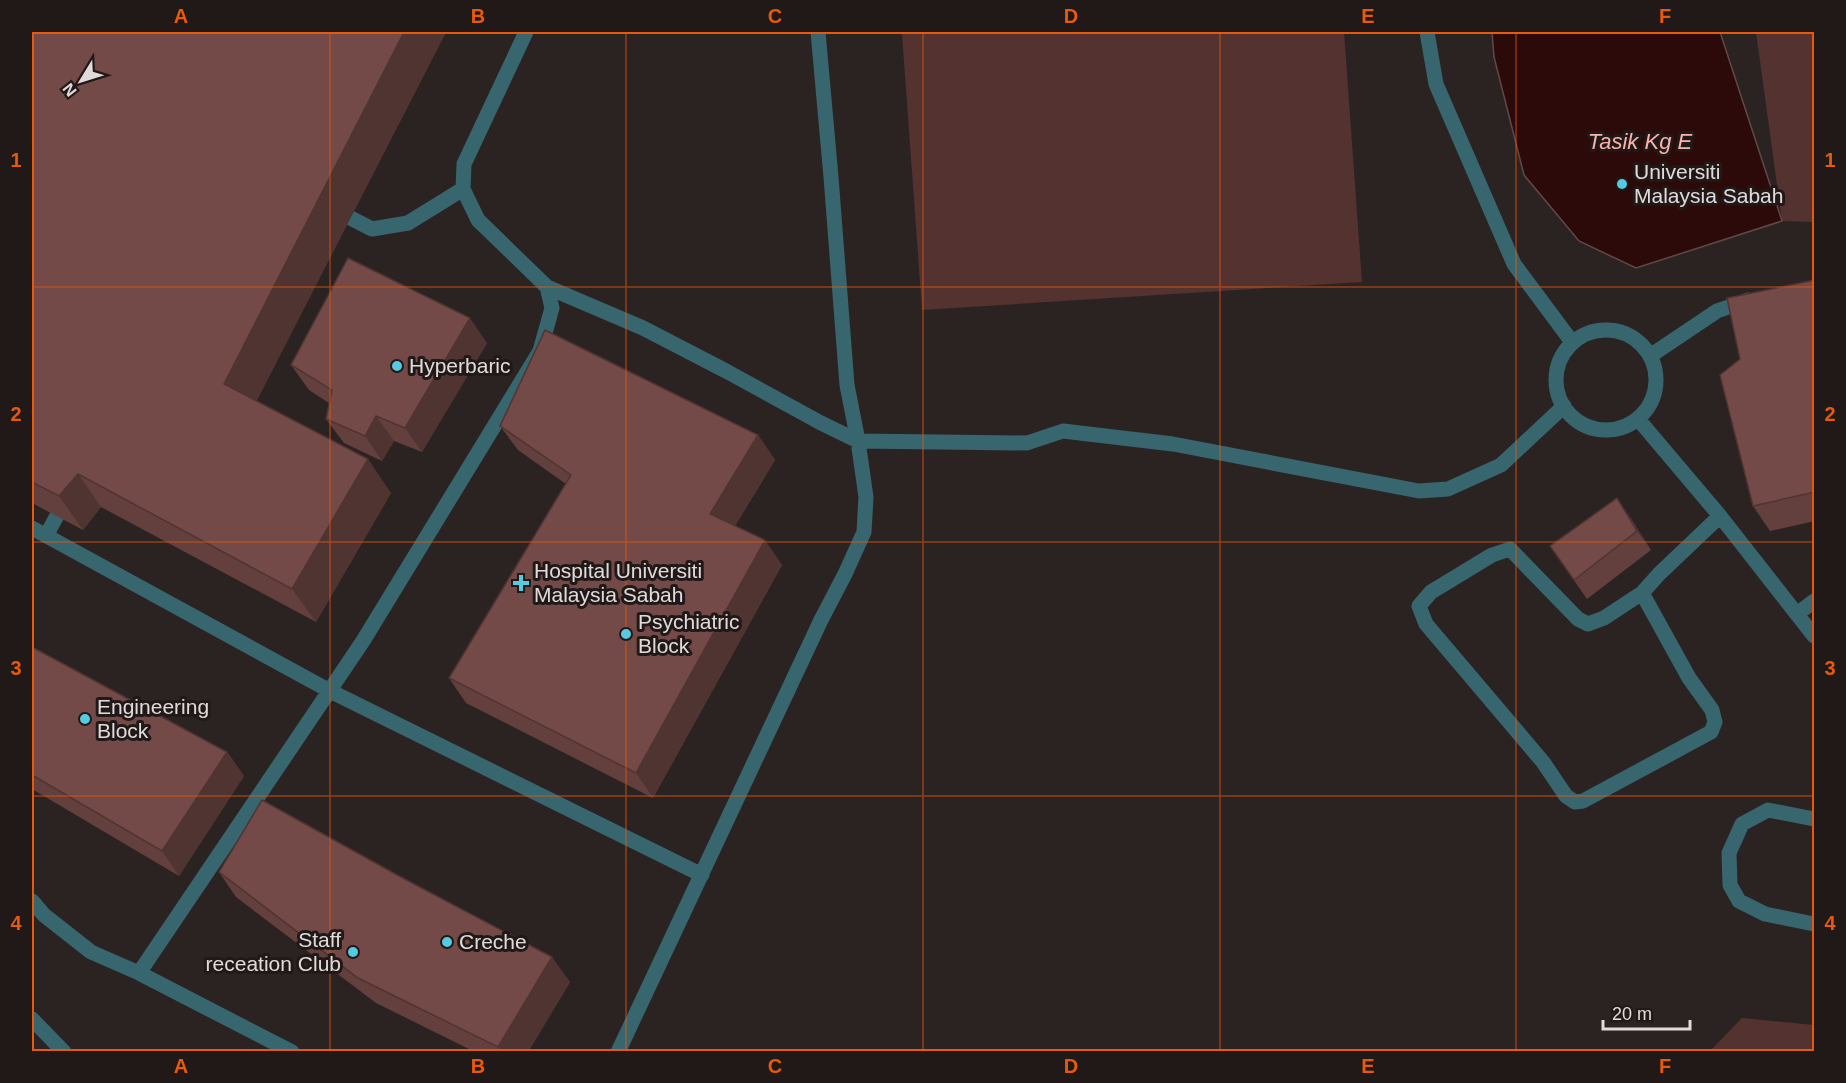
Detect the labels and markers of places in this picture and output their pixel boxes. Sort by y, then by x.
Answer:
place label: Universiti Malaysia Sabah [1634,160,1783,207]
marker: Universiti Malaysia Sabah [1615,177,1629,191]
place label: Hyperbaric [409,354,511,377]
marker: Hyperbaric [390,359,404,373]
place label: Hospital Universiti Malaysia Sabah [534,559,702,606]
marker: Hospital Universiti Malaysia Sabah [512,574,530,592]
place label: Psychiatric Block [638,610,740,657]
marker: Psychiatric Block [619,627,633,641]
place label: Engineering Block [97,695,209,742]
marker: Engineering Block [78,712,92,726]
place label: Staff receation Club [206,928,341,975]
place label: Creche [459,930,527,953]
marker: Creche [440,935,454,949]
marker: Staff receation Club [346,945,360,959]

